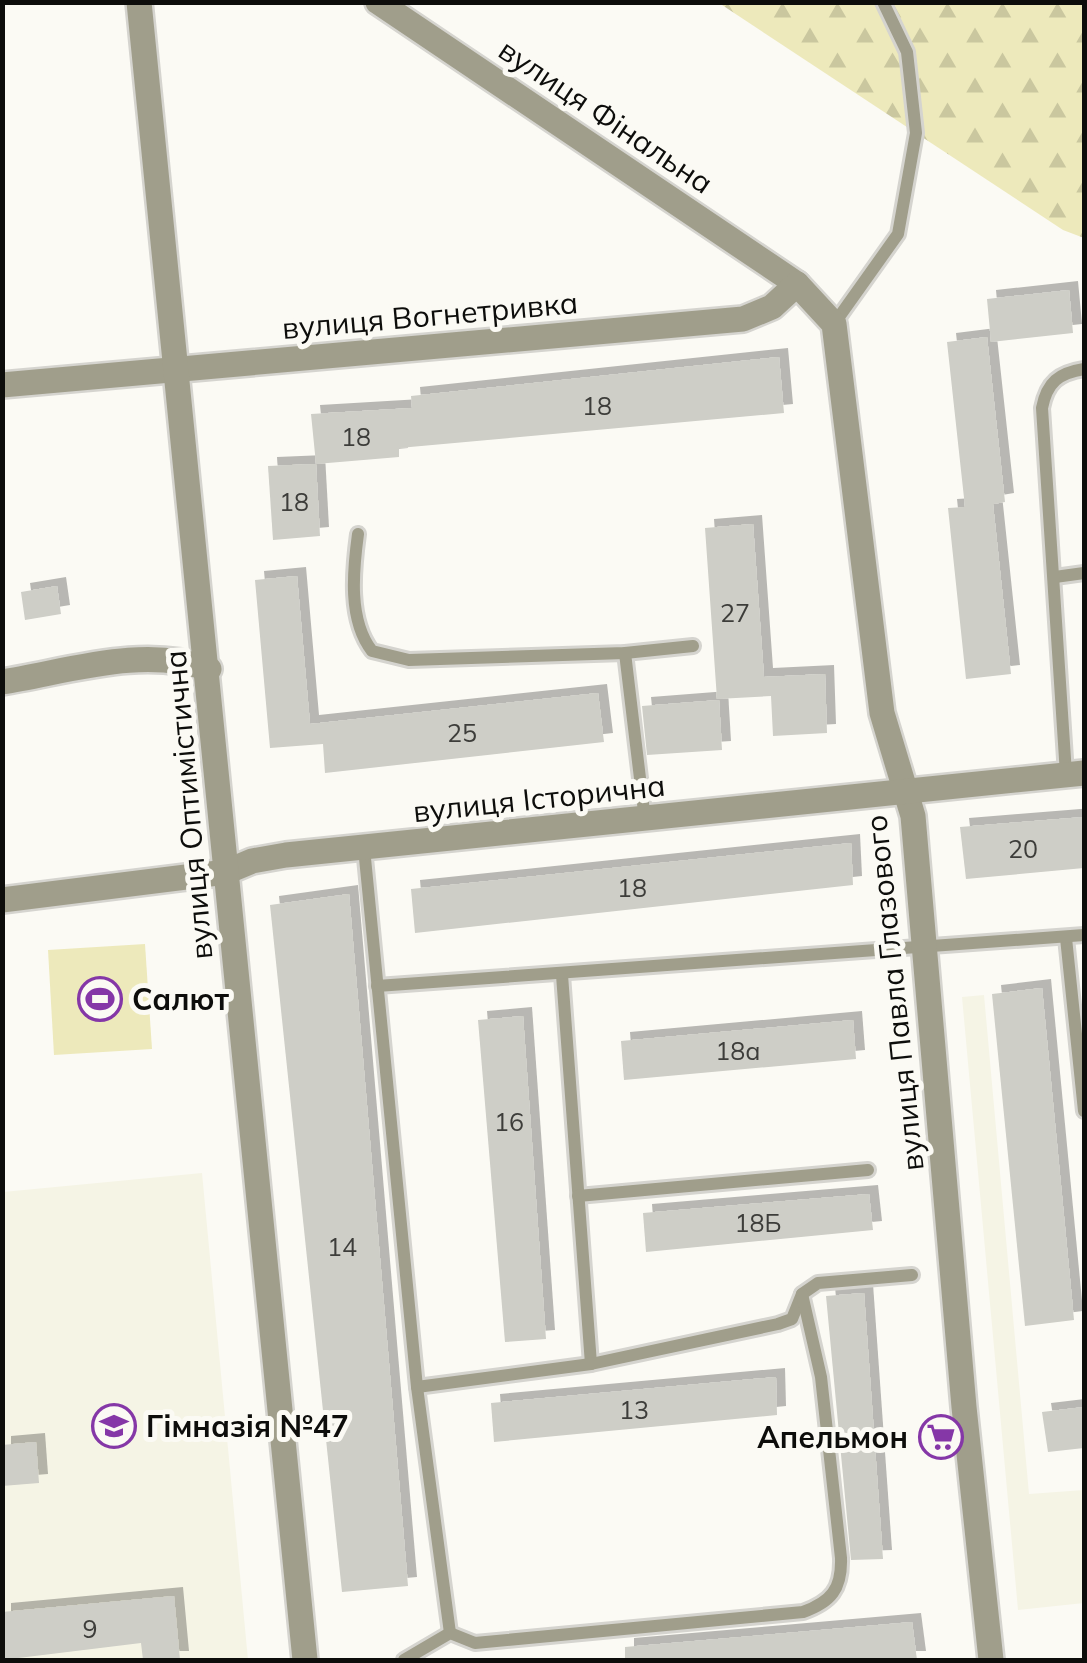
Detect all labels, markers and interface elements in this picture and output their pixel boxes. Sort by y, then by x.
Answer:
street label: вулиця Фінальна [492,30,720,202]
street label: вулиця Вогнетривка [280,283,580,347]
house number: 18 [582,390,612,421]
house number: 18 [341,421,371,452]
house number: 18 [279,486,309,517]
house number: 27 [720,597,750,628]
street label: вулиця Оптимістична [156,649,220,961]
house number: 25 [447,717,477,748]
street label: вулиця Історична [411,766,667,830]
street label: вулиця Павла Глазового [856,813,932,1173]
house number: 20 [1008,833,1038,864]
house number: 18 [617,872,647,903]
sports icon: Салют [77,976,123,1022]
place label: Салют [132,980,230,1018]
house number: 18а [715,1035,761,1066]
house number: 16 [494,1106,524,1137]
house number: 18Б [735,1207,781,1238]
house number: 14 [327,1231,357,1262]
house number: 13 [619,1394,649,1425]
school or university icon: Гімназія №47 [91,1403,137,1449]
place label: Гімназія №47 [146,1407,349,1445]
supermarket icon: Апельмон [918,1414,964,1460]
place label: Апельмон [757,1418,908,1456]
house number: 9 [82,1613,98,1644]

